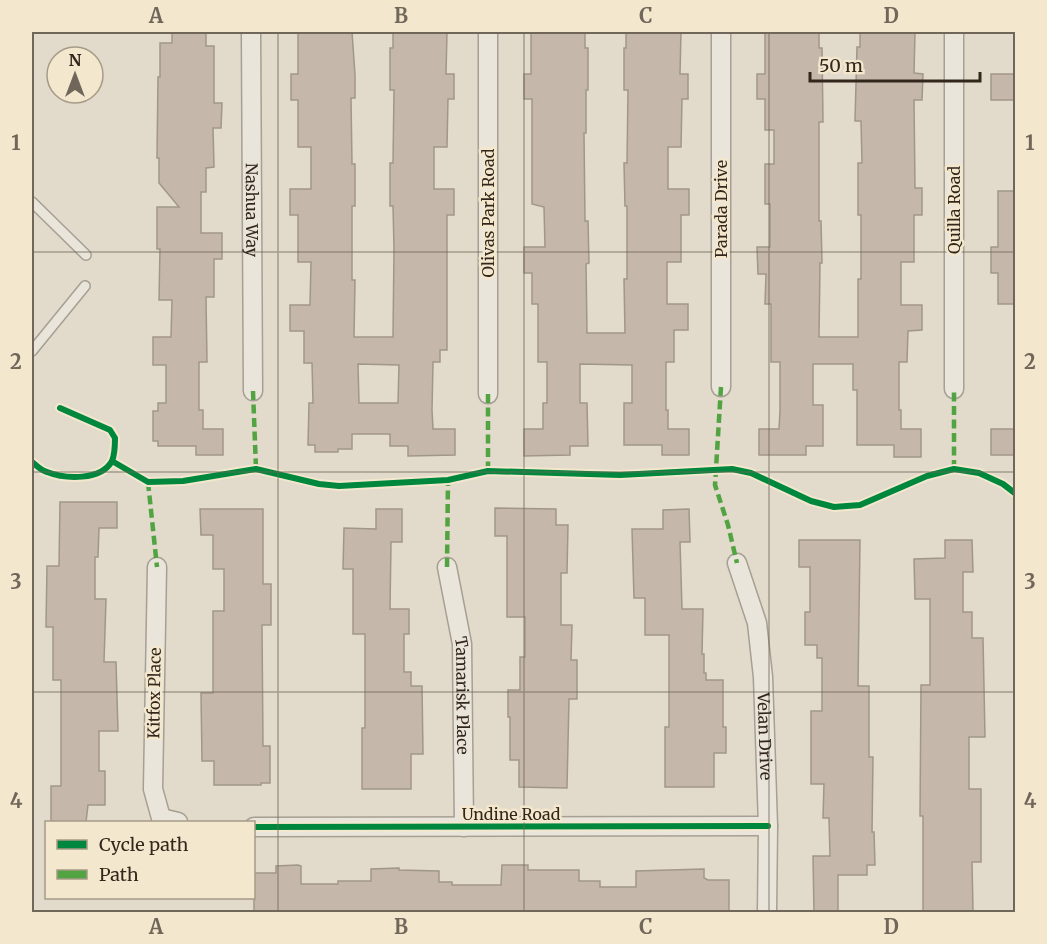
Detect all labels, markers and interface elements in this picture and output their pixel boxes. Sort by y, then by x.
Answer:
text: A [148,3,164,28]
text: B [394,3,408,28]
text: C [639,3,653,28]
text: D [883,3,899,28]
north arrow [45,45,105,105]
scale bar [810,45,980,83]
text: N [69,50,82,70]
text: 50 m [819,54,863,77]
text: 1 [11,130,21,155]
text: 1 [1025,130,1035,155]
street label: Olivas Park Road [478,148,498,277]
street label: Parada Drive [711,160,731,258]
street label: Nashua Way [242,163,262,258]
street label: Quilla Road [944,166,964,254]
text: 2 [10,349,22,374]
text: 2 [1024,349,1036,374]
text: 3 [10,569,22,594]
text: 3 [1024,569,1036,594]
street label: Tamarisk Place [451,635,473,755]
street label: Kitfox Place [143,647,165,739]
street label: Velan Drive [753,691,776,781]
text: 4 [10,788,23,813]
text: 4 [1024,788,1037,813]
street label: Undine Road [462,804,561,824]
legend [45,821,255,899]
text: Cycle path [99,833,189,856]
text: Path [99,863,139,886]
text: A [148,914,164,939]
text: B [394,914,408,939]
text: C [639,914,653,939]
text: D [883,914,899,939]

